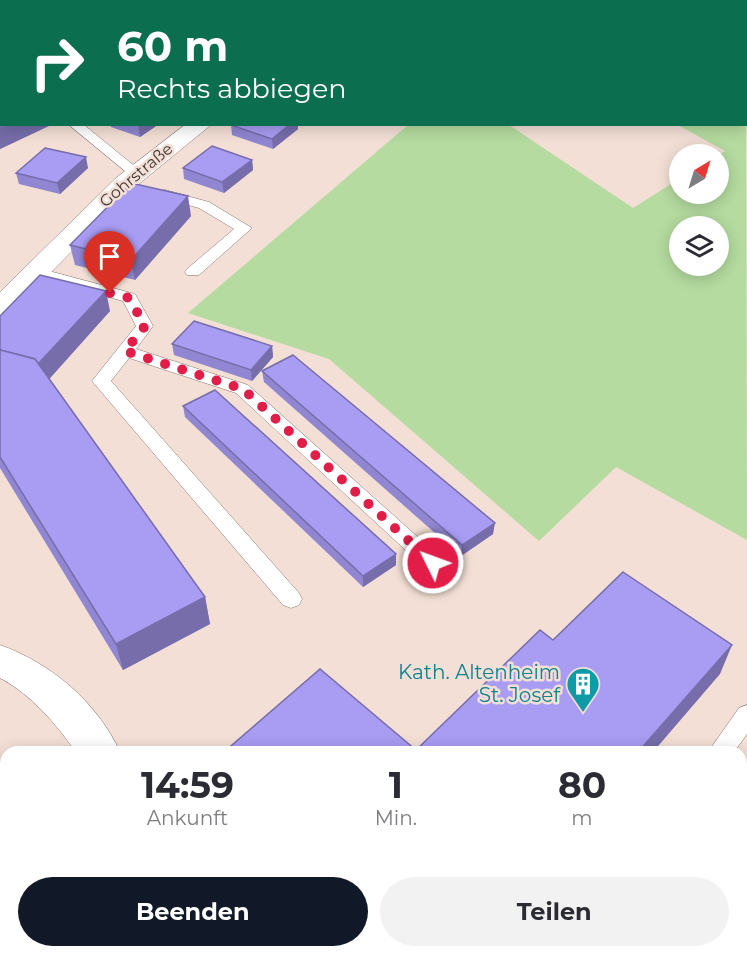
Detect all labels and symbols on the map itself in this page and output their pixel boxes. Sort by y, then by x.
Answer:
street label: Gohrstraße [96,139,176,211]
north arrow [669,144,729,204]
pin [84,231,135,293]
position arrow [401,531,465,595]
place label: Kath. Altenheim St. Josef [398,660,561,707]
building icon: Kath. Altenheim St. Josef [565,666,601,713]

